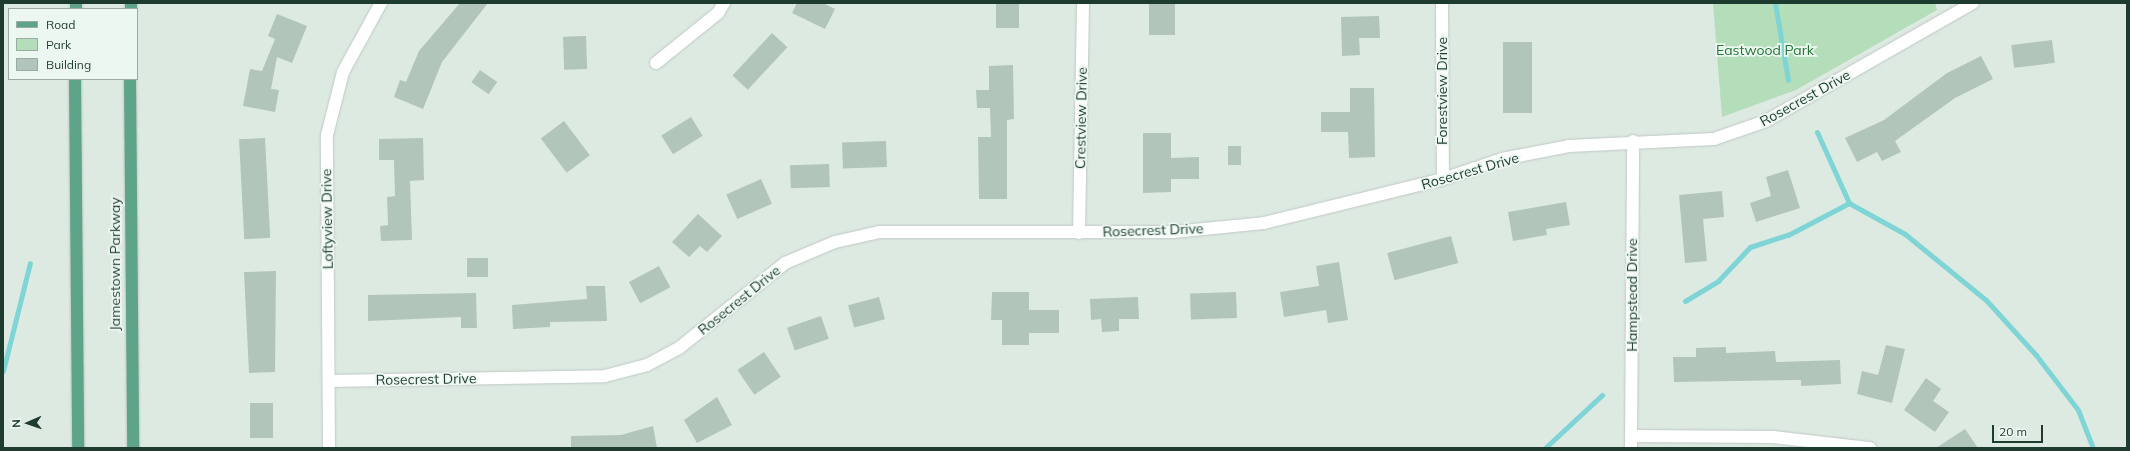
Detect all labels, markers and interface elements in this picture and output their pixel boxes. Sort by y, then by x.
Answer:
legend [8,8,138,80]
text: Road [46,17,75,32]
text: Park [46,37,71,52]
street label: Forestview Drive [1434,37,1450,145]
park label: Eastwood Park [1716,42,1814,58]
text: Building [46,57,91,72]
street label: Rosecrest Drive [1757,66,1853,130]
street label: Crestview Drive [1072,67,1090,169]
street label: Rosecrest Drive [1419,149,1521,193]
street label: Loftyview Drive [318,169,336,269]
street label: Jamestown Parkway [107,197,123,331]
street label: Rosecrest Drive [1102,220,1204,240]
street label: Hampstead Drive [1624,238,1640,352]
street label: Rosecrest Drive [695,262,783,338]
street label: Rosecrest Drive [375,370,477,388]
north arrow [8,403,48,443]
scale bar [1994,417,2045,443]
text: N [9,419,23,428]
text: 20 m [1999,424,2027,439]

